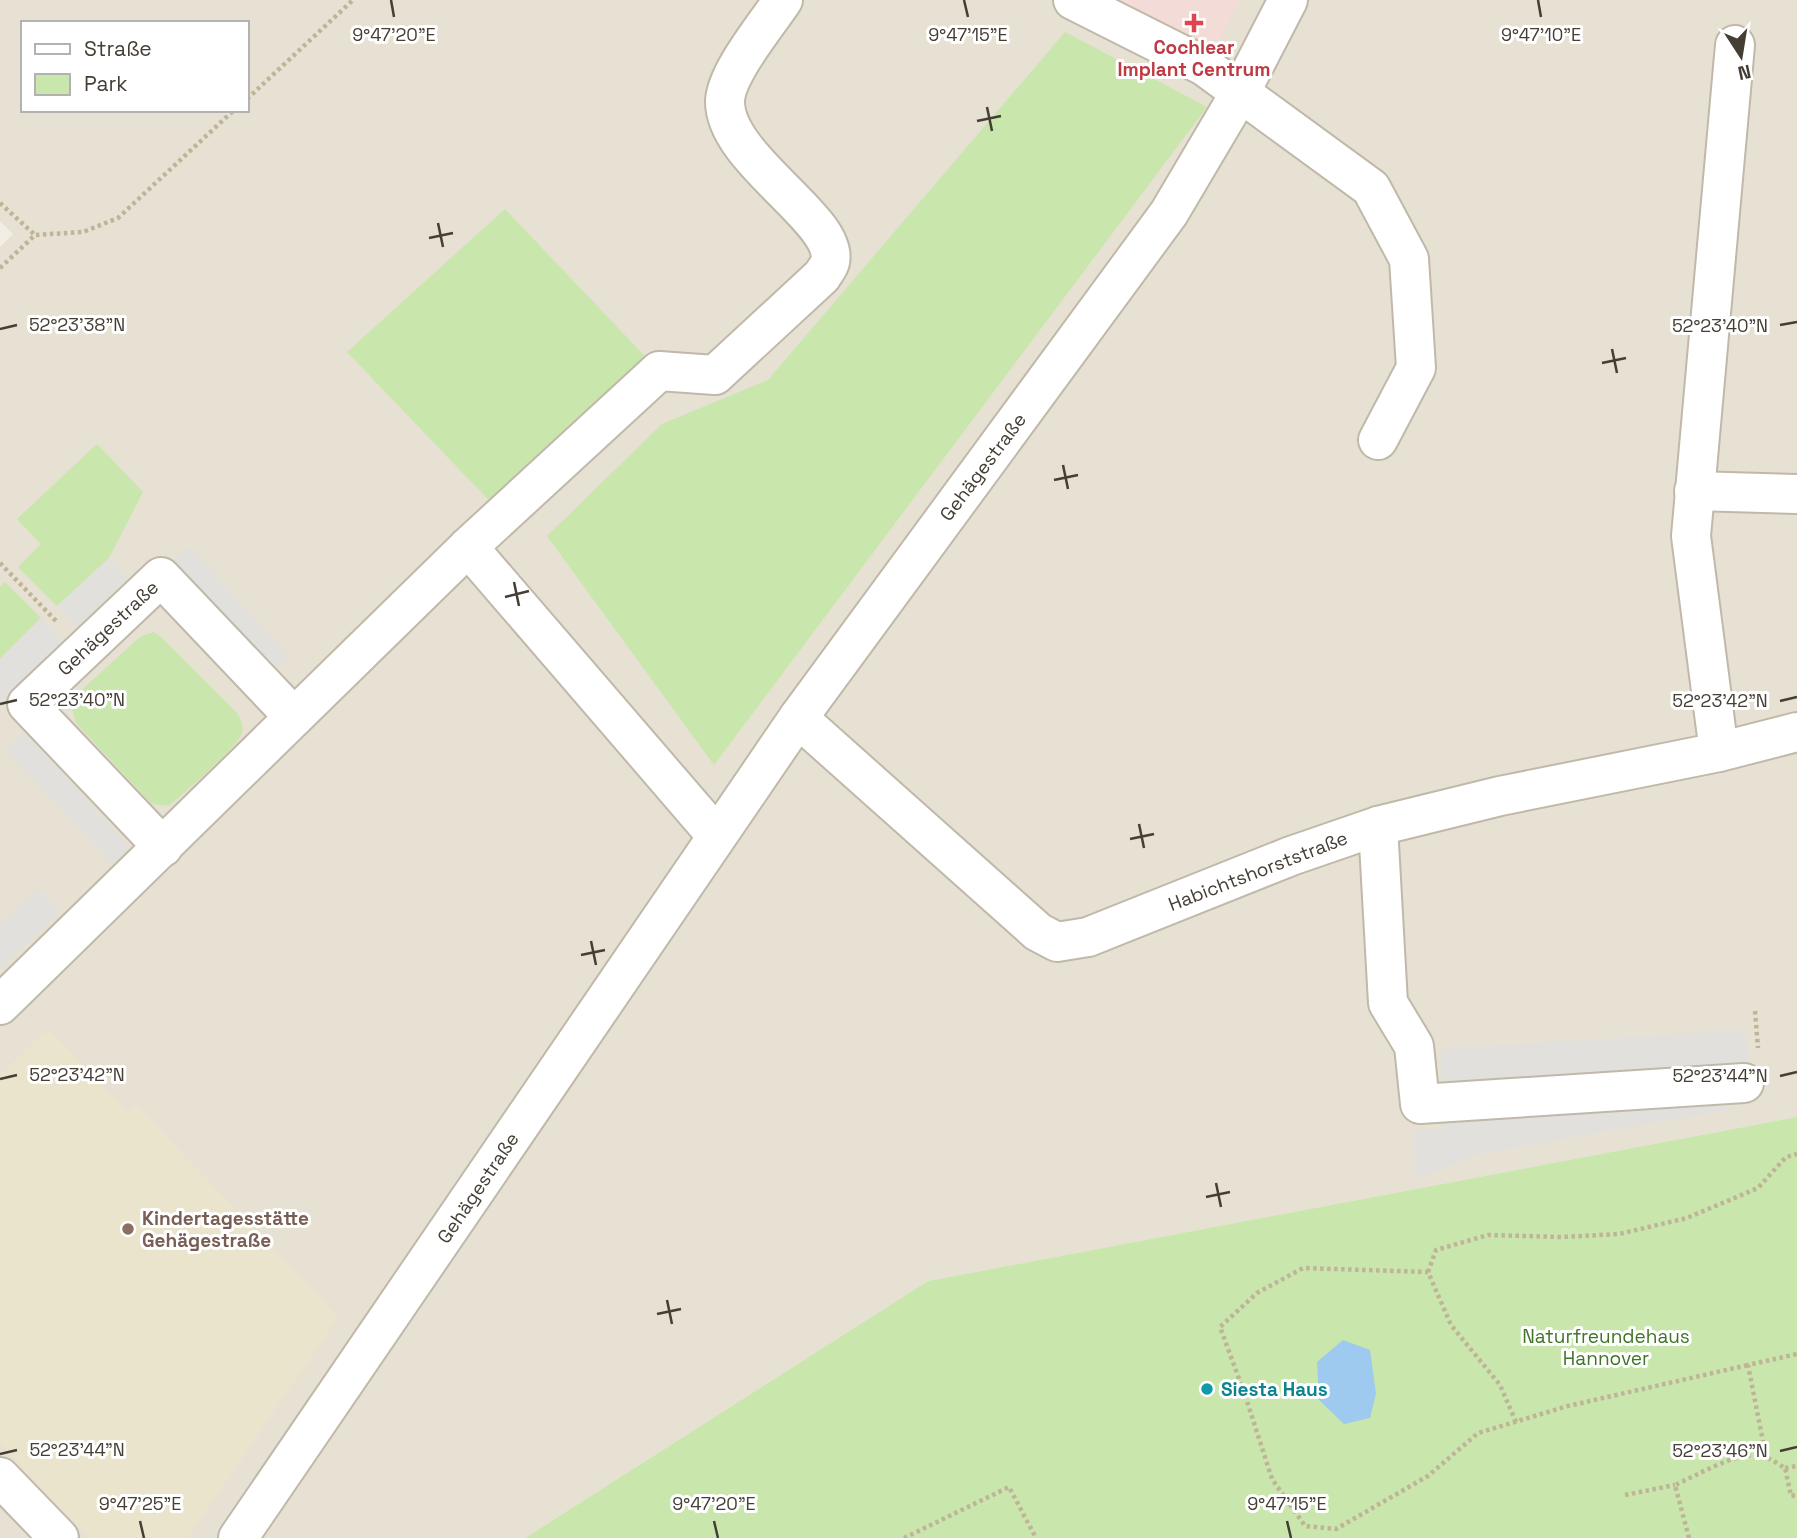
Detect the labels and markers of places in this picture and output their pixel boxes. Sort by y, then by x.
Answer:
marker: Cochlear Implant Centrum [1184,13,1204,33]
place label: Cochlear Implant Centrum [1117,35,1271,82]
place label: Kindertagesstätte Gehägestraße [142,1206,309,1253]
marker: Kindertagesstätte Gehägestraße [120,1221,136,1237]
place label: Siesta Haus [1221,1377,1328,1402]
marker: Siesta Haus [1199,1381,1215,1397]

